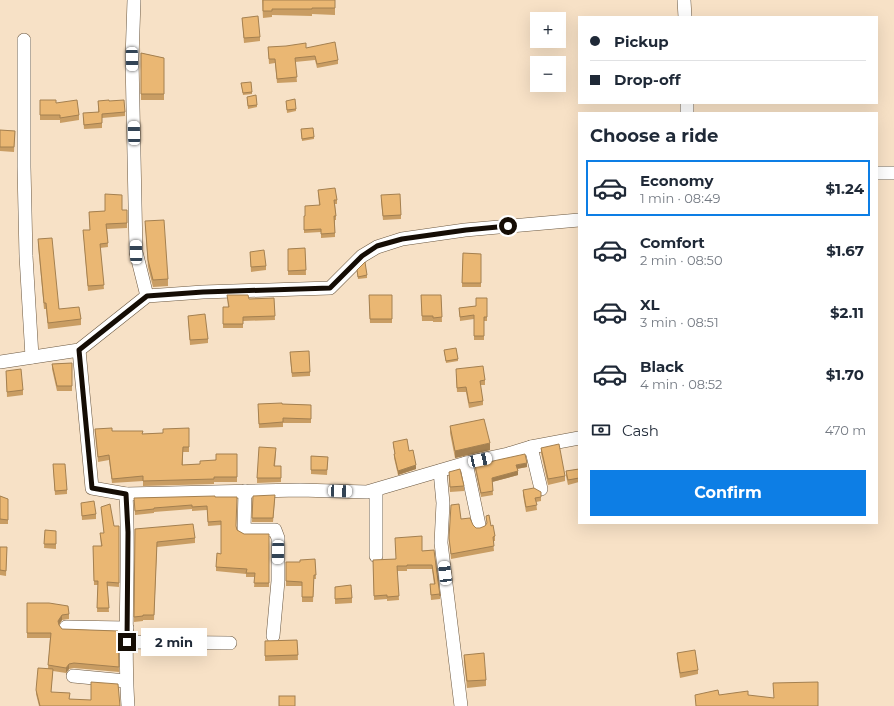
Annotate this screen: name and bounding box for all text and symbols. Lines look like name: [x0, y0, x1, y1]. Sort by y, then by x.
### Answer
map controls: [530, 12, 566, 92]
button: +: [530, 12, 566, 48]
text: Pickup: [614, 32, 669, 51]
car: [126, 47, 138, 71]
button: −: [530, 56, 566, 92]
text: Drop-off: [614, 70, 681, 89]
car: [128, 121, 140, 145]
text: Choose a ride: [590, 125, 718, 147]
icon: car: [592, 170, 628, 206]
text: Economy: [640, 171, 713, 190]
text: $1.24: [826, 179, 864, 198]
text: 1 min · 08:49: [640, 190, 720, 206]
route start: [499, 217, 517, 235]
icon: car: [592, 232, 628, 268]
text: Comfort: [640, 233, 705, 252]
car: [130, 240, 142, 264]
text: $1.67: [826, 241, 864, 260]
text: 2 min · 08:50: [640, 252, 723, 268]
icon: car: [592, 294, 628, 330]
text: XL: [640, 295, 659, 314]
text: $2.11: [830, 303, 864, 322]
text: 3 min · 08:51: [640, 314, 719, 330]
icon: car: [592, 356, 628, 392]
text: Black: [640, 357, 684, 376]
text: $1.70: [826, 365, 864, 384]
text: 4 min · 08:52: [640, 376, 723, 392]
icon: cash: [590, 419, 612, 441]
text: Cash: [622, 421, 659, 440]
text: 470 m: [825, 422, 866, 438]
car: [467, 452, 493, 468]
button: Confirm: [590, 470, 866, 516]
car: [328, 485, 352, 497]
car: [272, 540, 284, 564]
car: [438, 560, 452, 586]
callout: 2 min: [141, 628, 207, 656]
route end: [118, 633, 136, 651]
text: 2 min: [155, 634, 193, 650]

